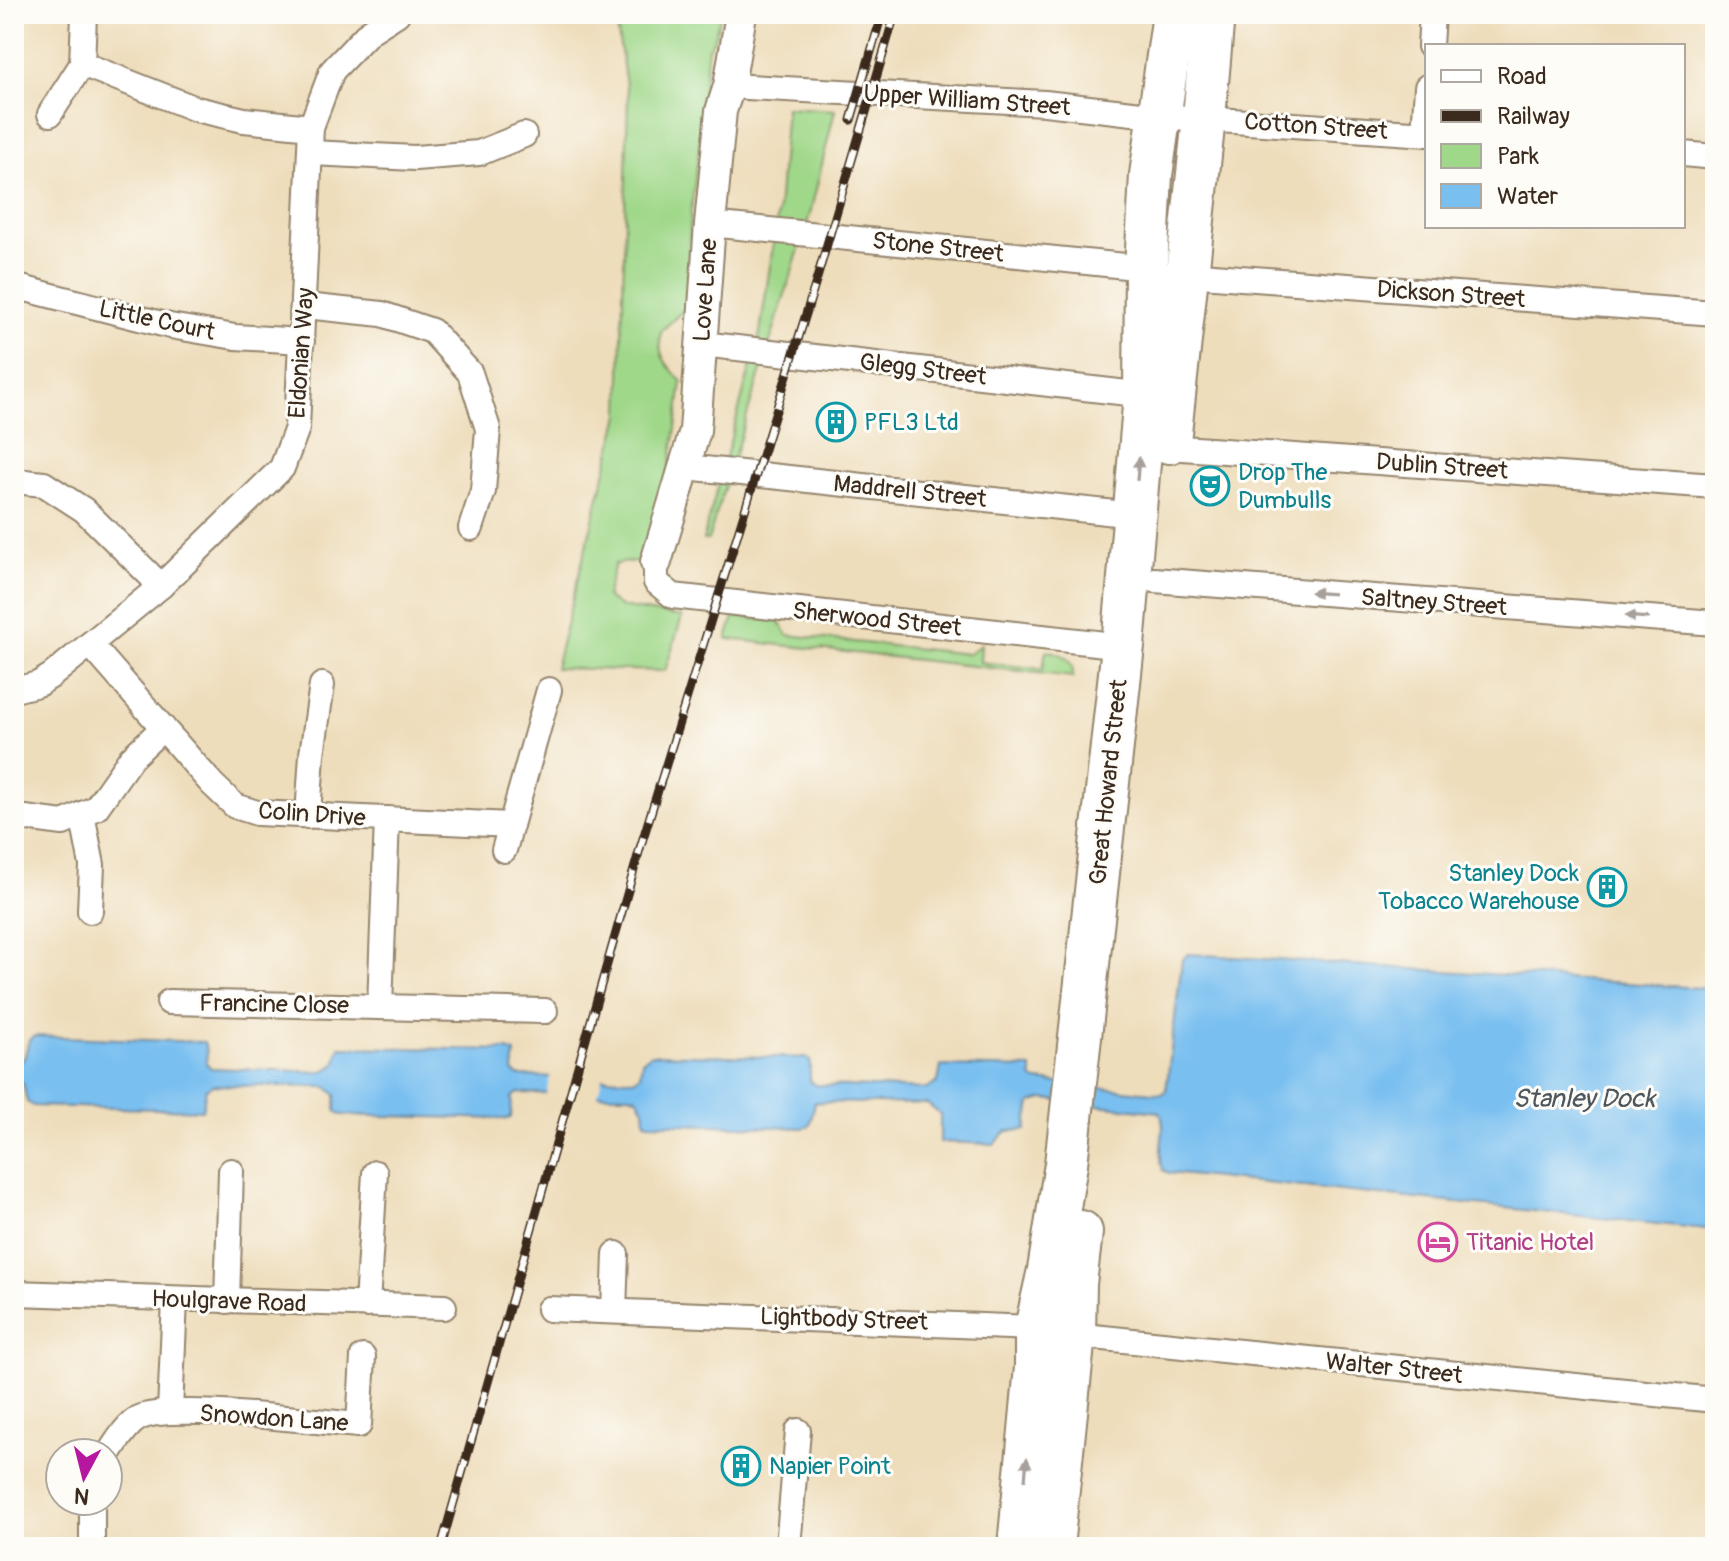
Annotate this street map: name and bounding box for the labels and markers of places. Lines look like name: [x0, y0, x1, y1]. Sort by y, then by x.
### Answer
building icon: PFL3 Ltd: [815, 401, 857, 443]
place label: PFL3 Ltd: [864, 408, 959, 437]
place label: Drop The Dumbulls: [1238, 458, 1332, 515]
theatre icon: Drop The Dumbulls: [1189, 465, 1231, 507]
place label: Stanley Dock Tobacco Warehouse: [1378, 859, 1579, 916]
building icon: Stanley Dock Tobacco Warehouse: [1586, 866, 1628, 908]
hotel icon: Titanic Hotel: [1417, 1221, 1459, 1263]
place label: Titanic Hotel: [1466, 1228, 1594, 1257]
building icon: Napier Point: [720, 1445, 762, 1487]
place label: Napier Point: [769, 1452, 891, 1481]

